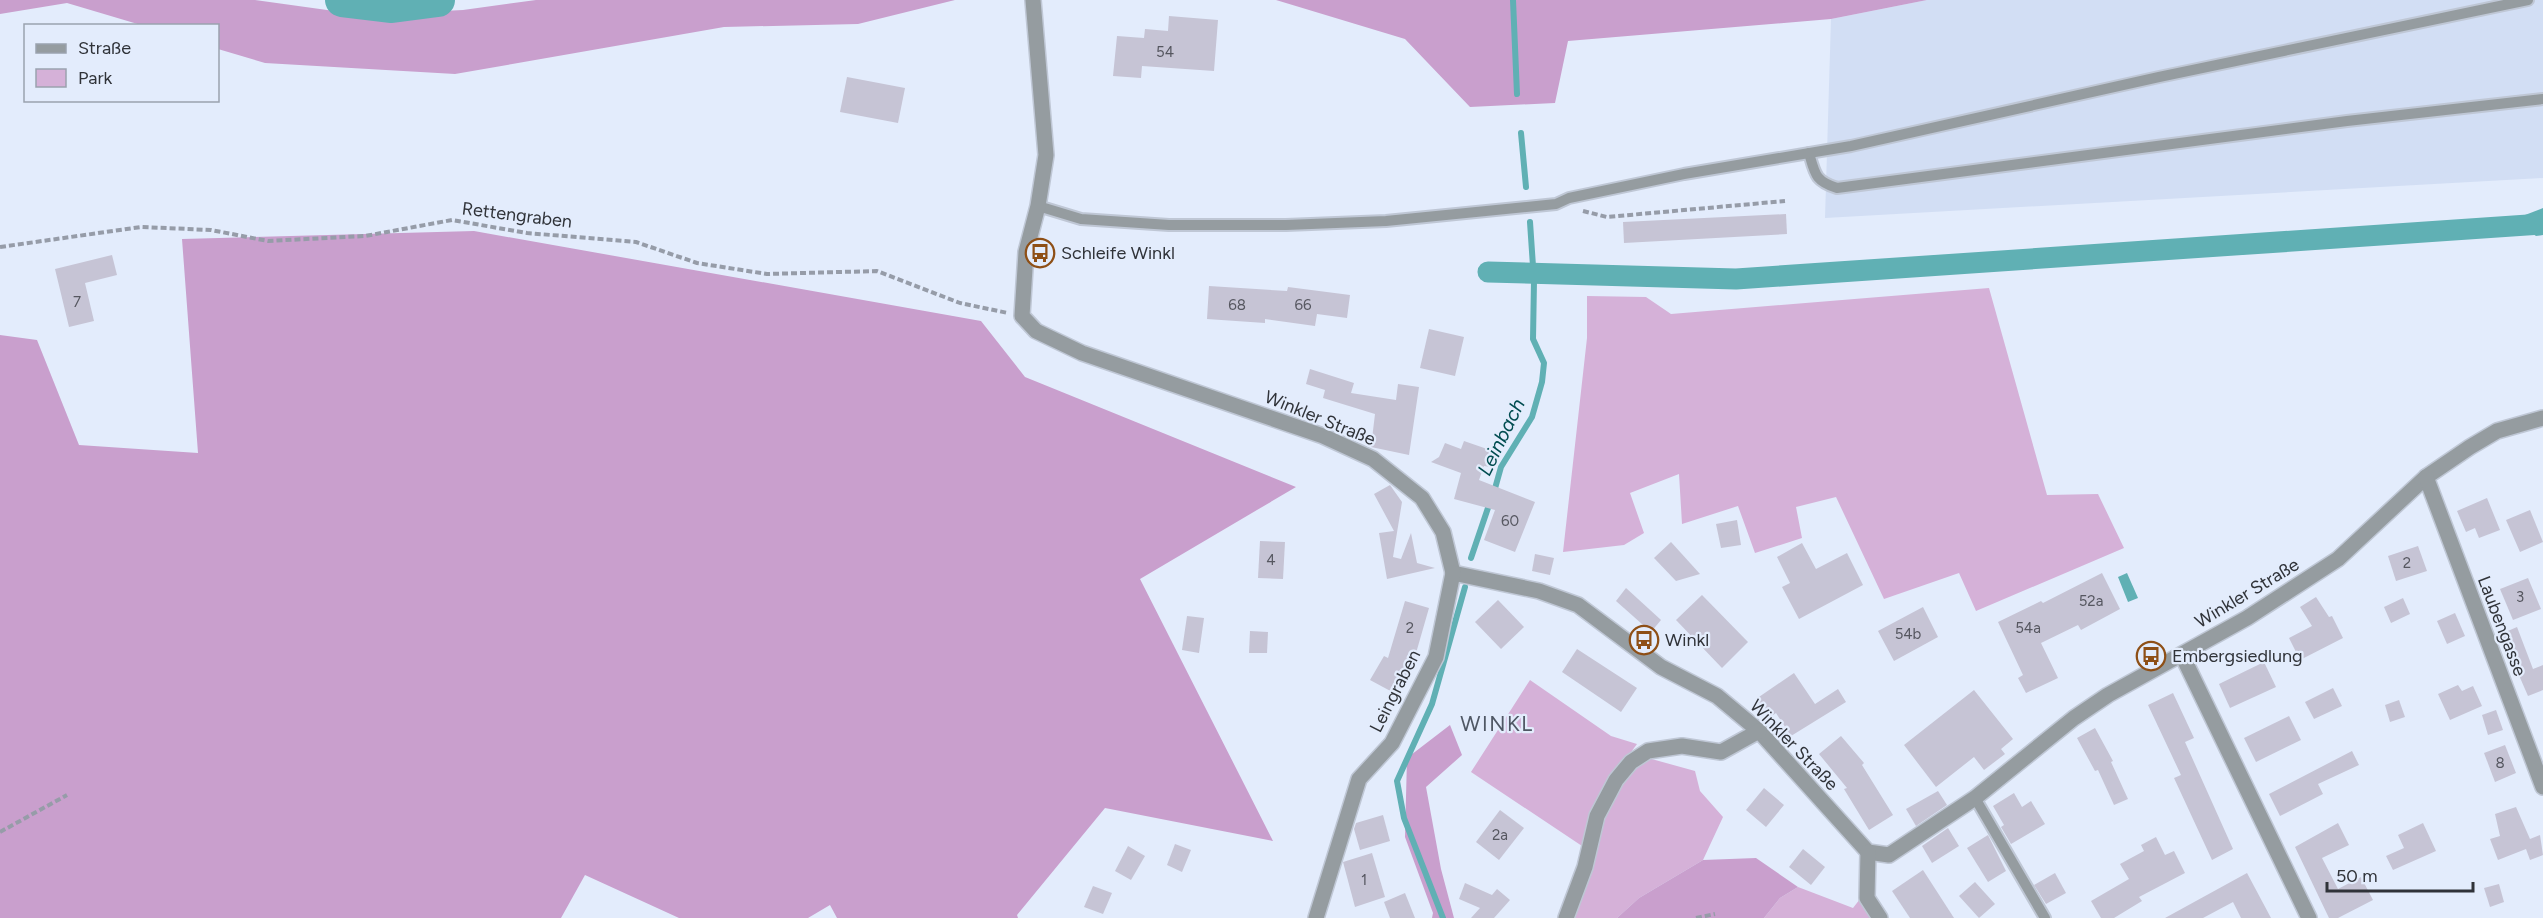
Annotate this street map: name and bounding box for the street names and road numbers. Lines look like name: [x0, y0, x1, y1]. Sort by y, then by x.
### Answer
street label: Rettengraben: [461, 197, 573, 233]
street label: Winkler Straße: [1261, 386, 1379, 450]
street label: Winkler Straße: [2191, 553, 2303, 633]
street label: Laubengasse: [2473, 573, 2531, 679]
street label: Leingraben: [1365, 646, 1425, 736]
street label: Winkler Straße: [1745, 695, 1843, 795]

